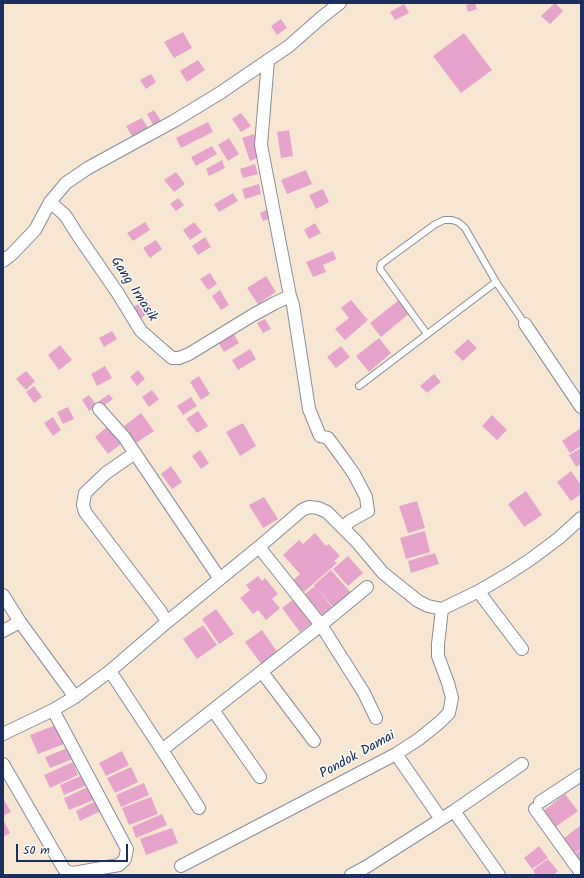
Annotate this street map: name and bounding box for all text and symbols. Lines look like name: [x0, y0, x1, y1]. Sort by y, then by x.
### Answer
street label: Gang Irnasik: [106, 255, 160, 325]
street label: Pondok Damai: [317, 728, 399, 784]
scale bar: [18, 836, 130, 862]
text: 50 m: [23, 841, 50, 860]

